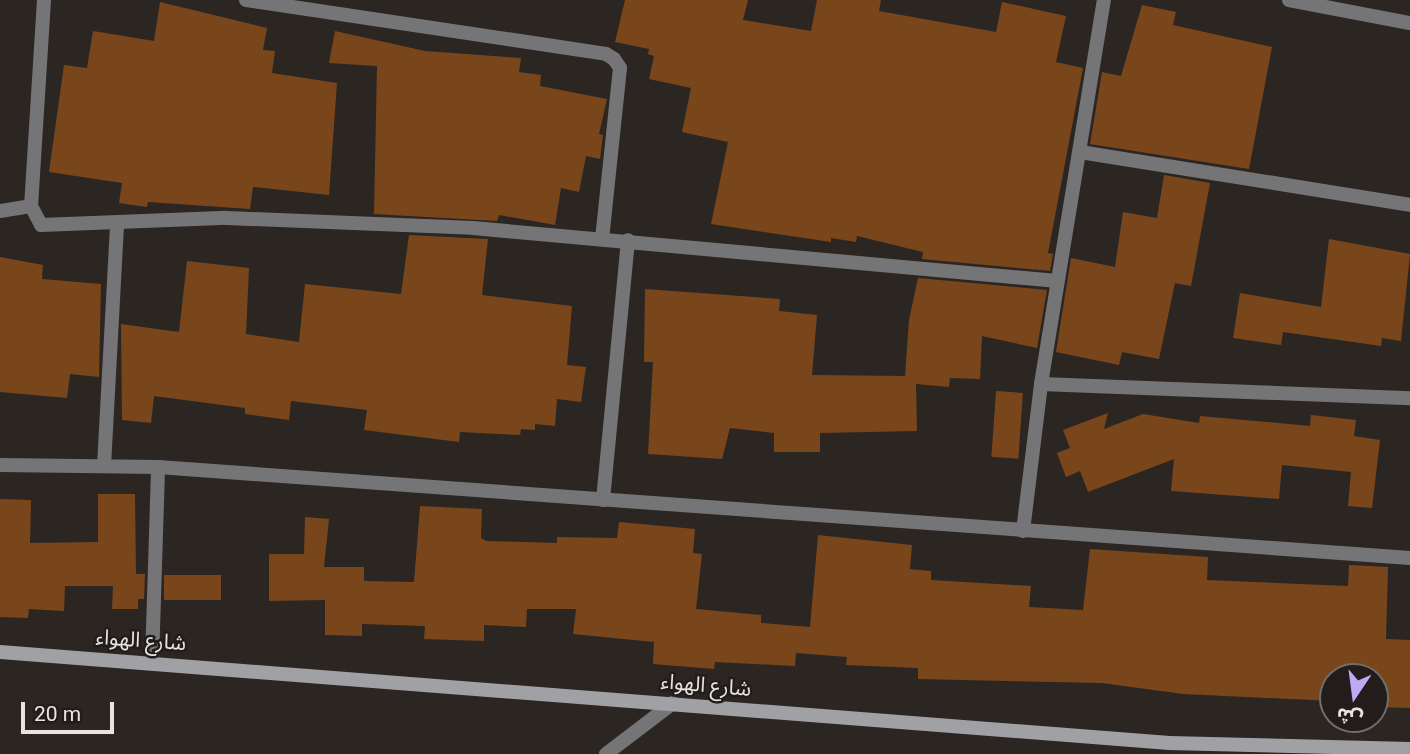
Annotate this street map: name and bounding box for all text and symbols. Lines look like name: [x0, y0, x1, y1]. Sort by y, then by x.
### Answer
street label: شارع الهواء: [95, 624, 187, 656]
north arrow: [1319, 663, 1389, 733]
street label: شارع الهواء: [660, 668, 752, 702]
scale bar: [24, 688, 117, 732]
text: 20 m: [34, 702, 81, 726]
text: ش: [1334, 703, 1365, 731]

